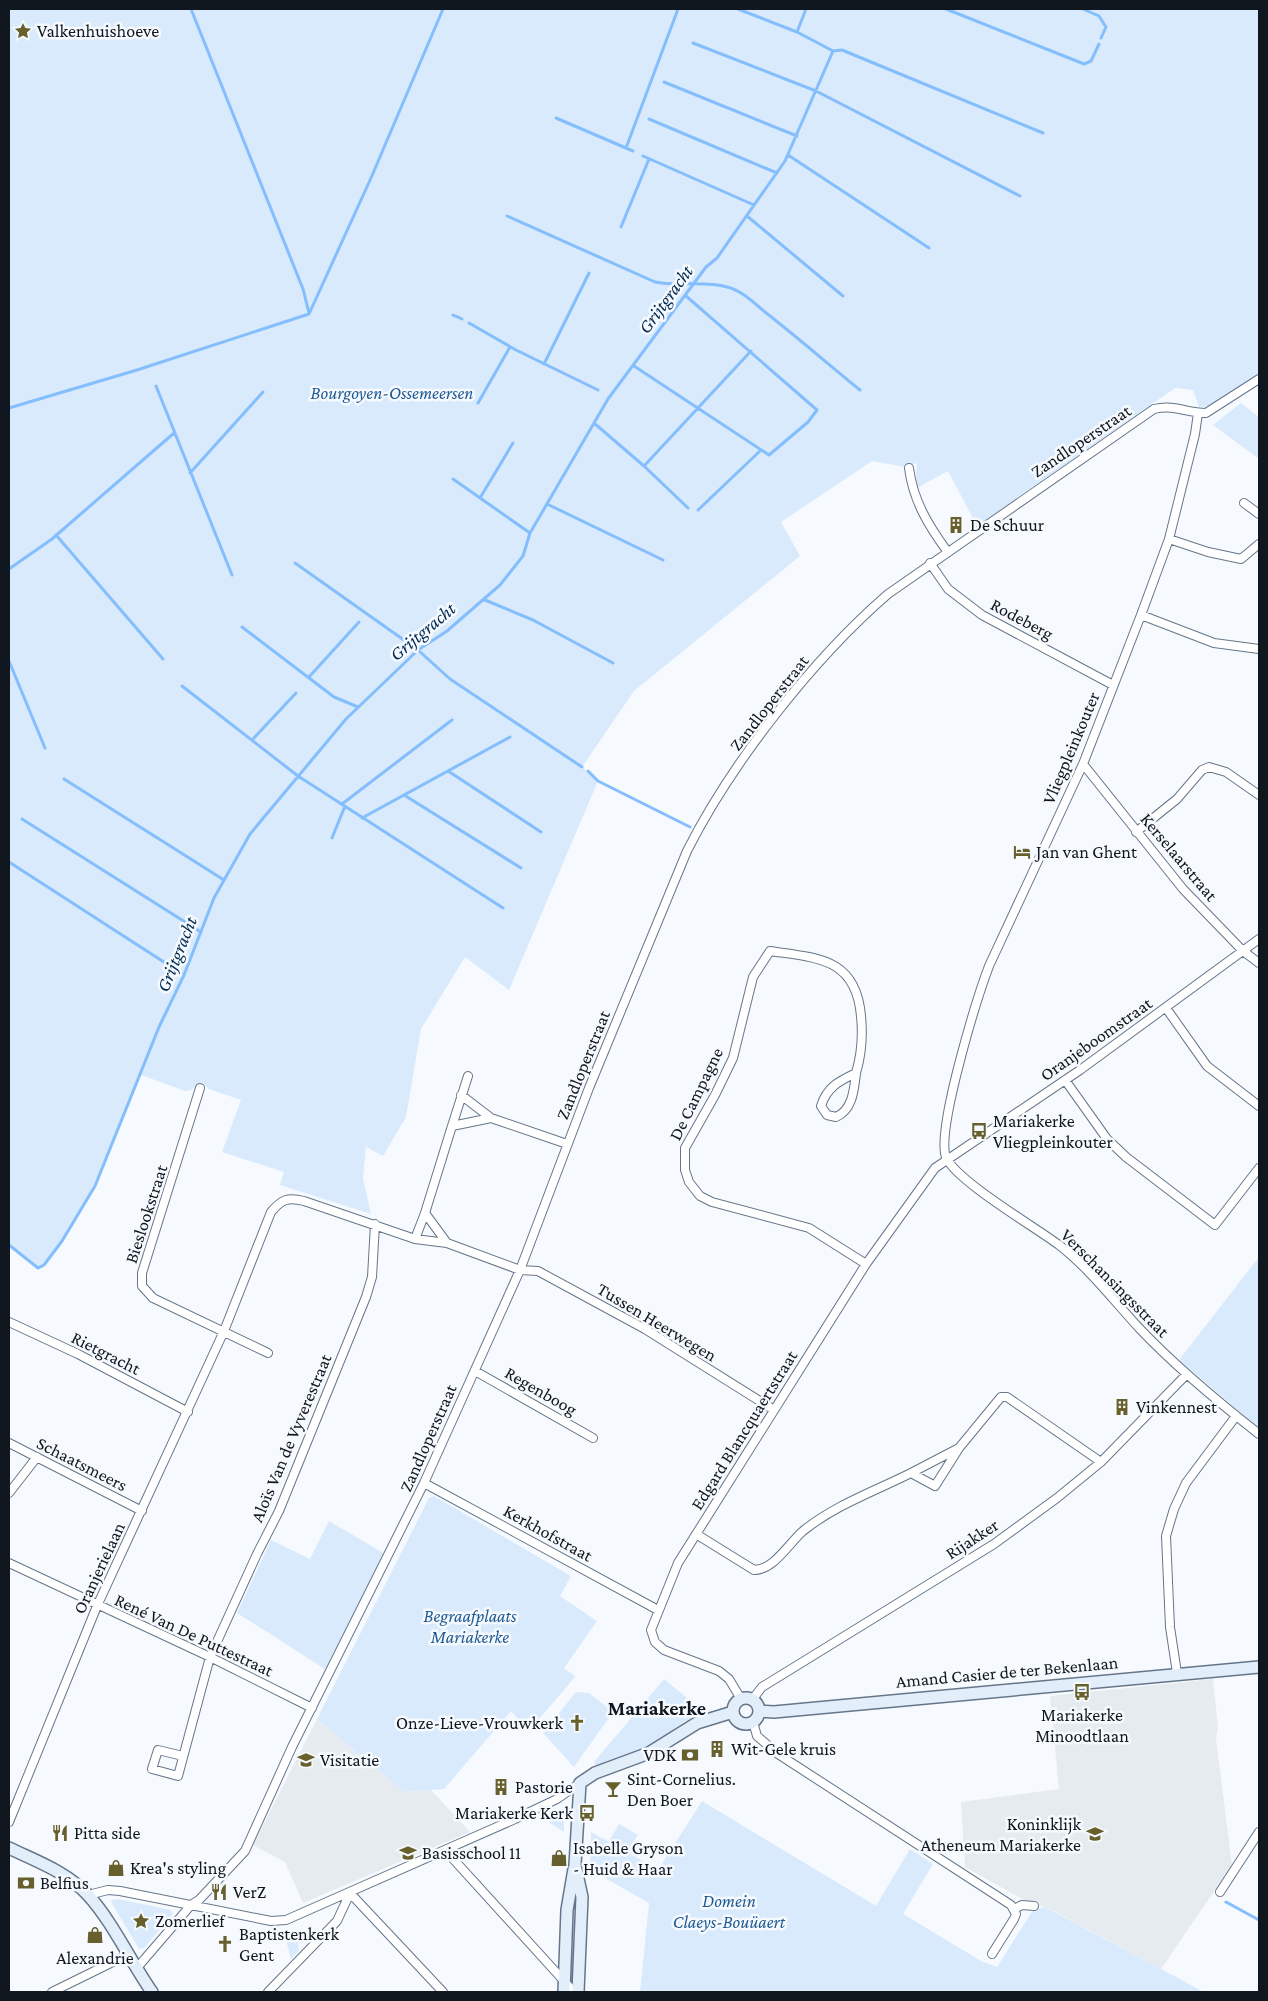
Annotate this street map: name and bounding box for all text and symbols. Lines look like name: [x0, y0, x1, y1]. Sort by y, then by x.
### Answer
place icon: Valkenhuishoeve: [13, 21, 33, 41]
place label: Valkenhuishoeve: [37, 21, 159, 41]
water label: Grijtgracht: [634, 261, 698, 338]
park label: Bourgoyen-Ossemeersen: [311, 383, 473, 403]
street label: Zandloperstraat: [1027, 400, 1135, 482]
building icon: De Schuur: [946, 515, 966, 535]
place label: De Schuur: [970, 515, 1045, 535]
street label: Rodeberg: [987, 594, 1057, 644]
water label: Grijtgracht: [385, 598, 460, 666]
street label: Zandloperstraat: [725, 650, 813, 755]
street label: Vliegpleinkouter: [1038, 688, 1104, 807]
street label: Kerselaarstraat: [1136, 809, 1222, 906]
hotel icon: Jan van Ghent: [1012, 842, 1032, 862]
place label: Jan van Ghent: [1034, 842, 1138, 862]
water label: Grijtgracht: [152, 913, 202, 995]
street label: Oranjeboomstraat: [1036, 992, 1157, 1086]
street label: Zandloperstraat: [552, 1007, 614, 1122]
street label: De Campagne: [665, 1044, 727, 1144]
place label: Mariakerke Vliegpleinkouter: [993, 1111, 1113, 1152]
bus stop icon: Mariakerke Vliegpleinkouter: [969, 1121, 989, 1141]
street label: Bieslookstraat: [121, 1161, 172, 1266]
street label: Verschansingsstraat: [1057, 1225, 1174, 1342]
street label: Tussen Heerwegen: [594, 1279, 721, 1366]
street label: Rietgracht: [68, 1327, 145, 1379]
street label: Edgard Blancquaertstraat: [687, 1346, 802, 1513]
street label: Aloïs Van de Vyverestraat: [246, 1350, 336, 1525]
street label: Regenboog: [502, 1362, 581, 1420]
street label: Zandloperstraat: [395, 1380, 461, 1495]
building icon: Vinkennest: [1112, 1397, 1132, 1417]
place label: Vinkennest: [1136, 1397, 1218, 1417]
street label: Schaatsmeers: [34, 1433, 130, 1495]
street label: Kerkhofstraat: [500, 1500, 597, 1566]
street label: Rijakker: [942, 1514, 1003, 1564]
street label: Oranjerielaan: [69, 1519, 130, 1617]
street label: René Van De Puttestraat: [112, 1589, 277, 1681]
park label: Begraafplaats Mariakerke: [424, 1606, 517, 1647]
street label: Amand Casier de ter Bekenlaan: [895, 1652, 1119, 1692]
bus stop icon: Mariakerke Minoodtlaan: [1072, 1682, 1092, 1702]
district label: Mariakerke: [608, 1697, 706, 1719]
place label: Mariakerke Minoodtlaan: [1035, 1705, 1129, 1746]
place label: Onze-Lieve-Vrouwkerk: [396, 1713, 563, 1733]
church icon: Onze-Lieve-Vrouwkerk: [567, 1713, 587, 1733]
building icon: Wit-Gele kruis: [707, 1739, 727, 1759]
place label: Wit-Gele kruis: [731, 1739, 836, 1759]
place label: VDK: [643, 1745, 677, 1765]
bank icon: VDK: [680, 1745, 700, 1765]
school or university icon: Visitatie: [296, 1750, 316, 1770]
place label: Visitatie: [320, 1750, 379, 1770]
place label: Sint-Cornelius. Den Boer: [627, 1769, 736, 1810]
building icon: Pastorie: [491, 1777, 511, 1797]
place label: Pastorie: [515, 1777, 573, 1797]
bar icon: Sint-Cornelius. Den Boer: [603, 1779, 623, 1799]
place label: Mariakerke Kerk: [455, 1803, 573, 1823]
bus stop icon: Mariakerke Kerk: [577, 1803, 597, 1823]
place label: Koninklijk Atheneum Mariakerke: [921, 1814, 1081, 1855]
restaurant icon: Pitta side: [50, 1823, 70, 1843]
place label: Pitta side: [74, 1823, 141, 1843]
school or university icon: Koninklijk Atheneum Mariakerke: [1085, 1824, 1105, 1844]
place label: Isabelle Gryson - Huid & Haar: [573, 1838, 684, 1879]
school or university icon: Basisschool 11: [398, 1843, 418, 1863]
place label: Basisschool 11: [422, 1843, 521, 1863]
shop icon: Isabelle Gryson - Huid & Haar: [549, 1848, 569, 1868]
shop icon: Krea's styling: [106, 1858, 126, 1878]
place label: Krea's styling: [130, 1858, 226, 1878]
bank icon: Belfius: [16, 1873, 36, 1893]
place label: Belfius: [40, 1873, 89, 1893]
restaurant icon: VerZ: [209, 1882, 229, 1902]
place label: VerZ: [233, 1882, 266, 1902]
park label: Domein Claeys-Bouüaert: [673, 1891, 786, 1932]
place icon: Zomerlief: [131, 1911, 151, 1931]
place label: Zomerlief: [155, 1911, 226, 1931]
place label: Baptistenkerk Gent: [239, 1924, 339, 1965]
shop icon: Alexandrie: [85, 1925, 105, 1945]
church icon: Baptistenkerk Gent: [215, 1934, 235, 1954]
place label: Alexandrie: [56, 1948, 134, 1968]

